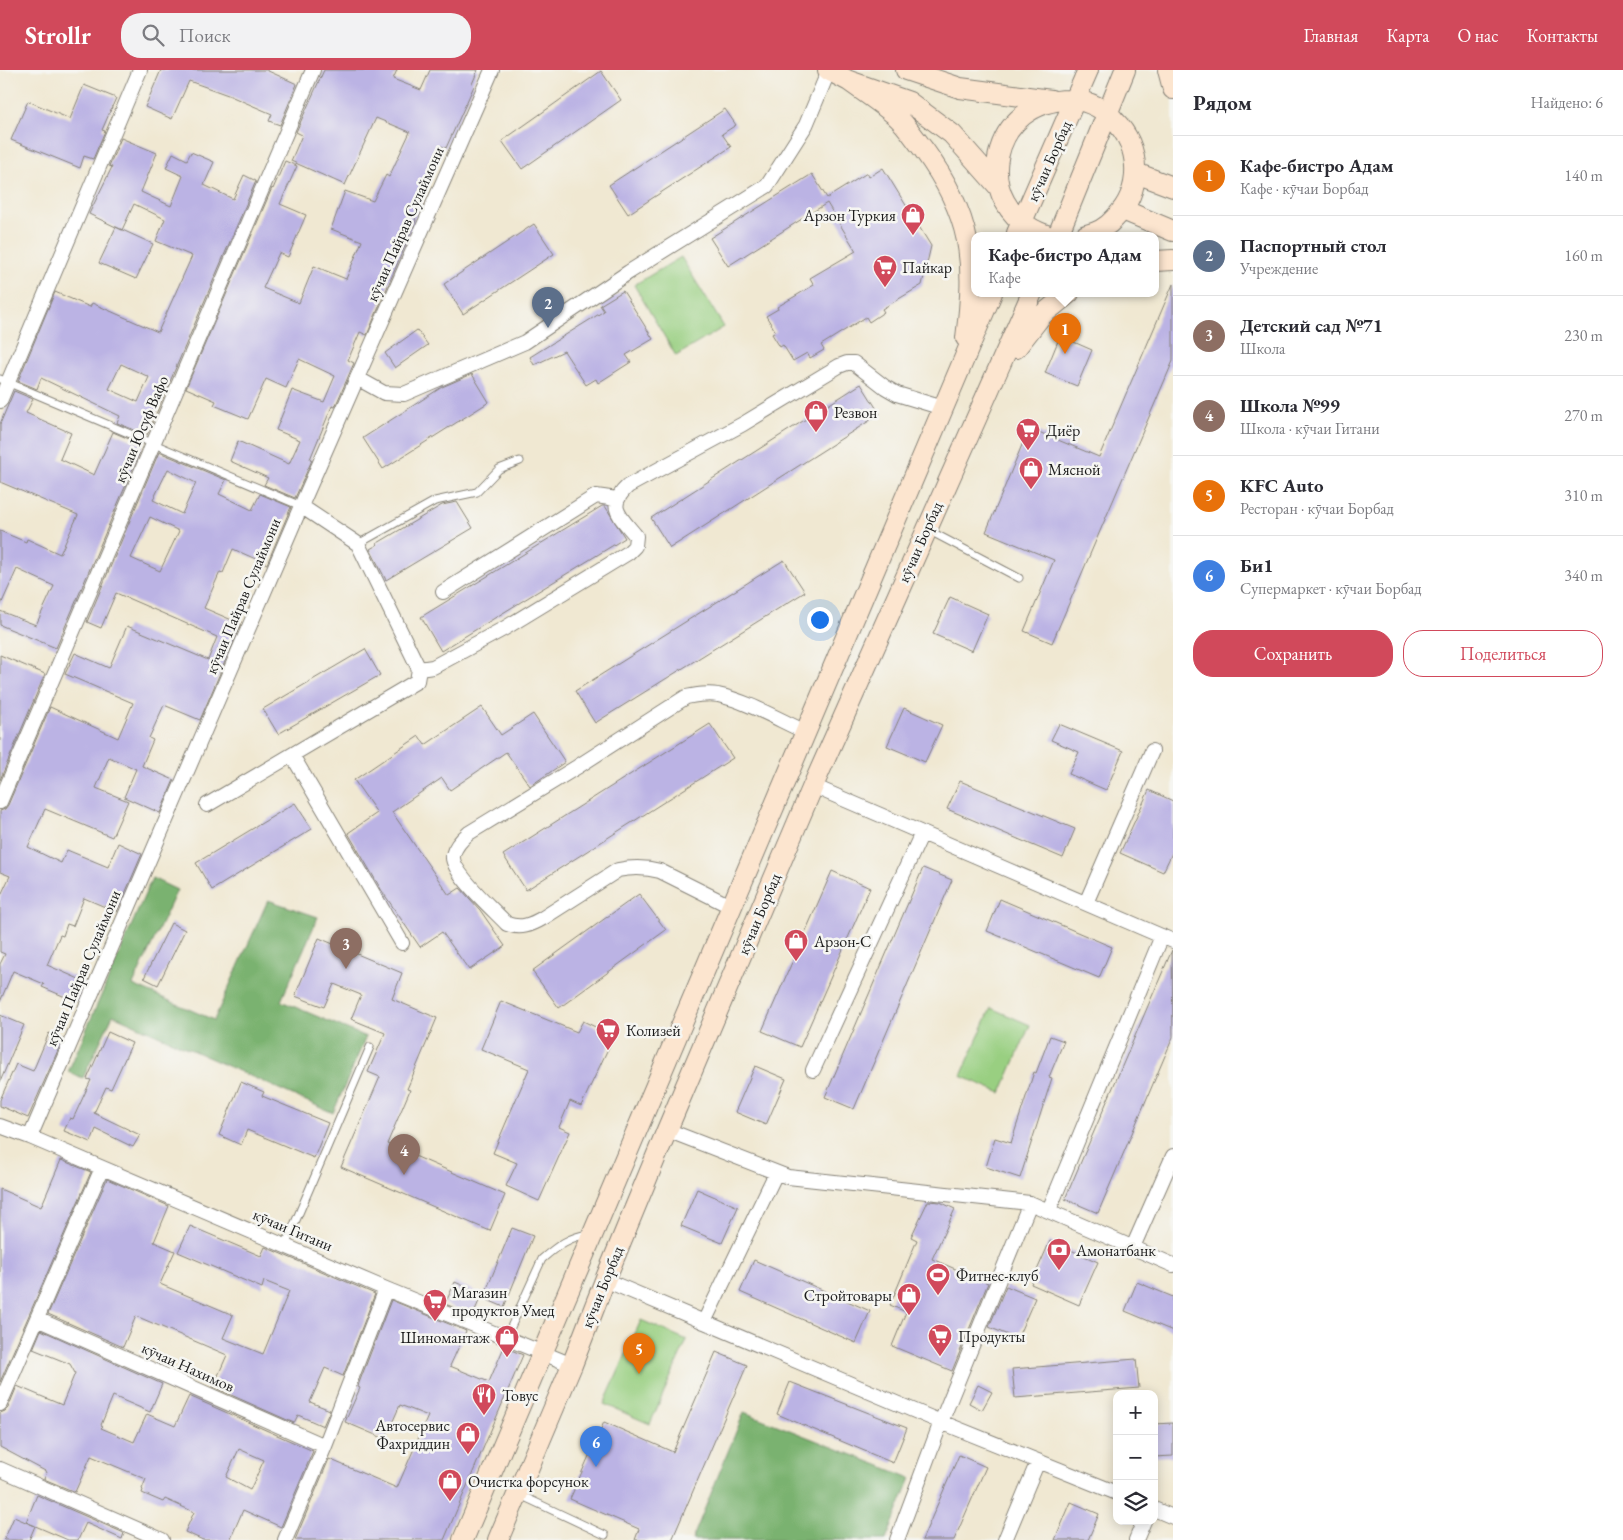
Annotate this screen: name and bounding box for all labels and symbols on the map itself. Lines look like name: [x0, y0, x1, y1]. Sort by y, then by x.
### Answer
street label: кӯчаи Борбад: [1022, 117, 1076, 205]
street label: кӯчаи Пайрав Сулаймони: [361, 143, 449, 305]
shop icon: Арзон Туркия: [900, 202, 926, 236]
place label: Арзон Туркия: [803, 205, 896, 226]
supermarket icon: Пайкар: [872, 254, 898, 288]
place label: Пайкар: [902, 257, 952, 278]
pin: 2: [532, 287, 564, 328]
pin: 1: [1049, 313, 1081, 354]
street label: кӯчаи Юсуф Вафо: [109, 372, 173, 486]
shop icon: Резвон: [803, 399, 829, 433]
place label: Резвон: [834, 402, 877, 423]
supermarket icon: Диëр: [1015, 417, 1041, 451]
place label: Диëр: [1046, 420, 1080, 441]
shop icon: Мясной: [1018, 456, 1044, 490]
place label: Мясной: [1048, 459, 1101, 480]
street label: кӯчаи Борбад: [893, 498, 947, 586]
street label: кӯчаи Пайрав Сулаймони: [201, 514, 286, 677]
your location: [807, 607, 833, 633]
street label: кӯчаи Борбад: [732, 869, 786, 958]
street label: кӯчаи Пайрав Сулаймони: [41, 886, 126, 1049]
pin: 3: [330, 928, 362, 969]
shop icon: Арзон-С: [783, 928, 809, 962]
place label: Арзон-С: [813, 931, 871, 952]
supermarket icon: Колизей: [595, 1017, 621, 1051]
place label: Колизей: [626, 1020, 681, 1041]
pin: 4: [388, 1134, 420, 1175]
street label: кӯчаи Гитани: [250, 1204, 337, 1256]
bank icon: Амонатбанк: [1046, 1237, 1072, 1271]
place label: Амонатбанк: [1075, 1240, 1156, 1261]
street label: кӯчаи Борбад: [576, 1242, 628, 1331]
sports icon: Фитнес-клуб: [925, 1262, 951, 1296]
place label: Фитнес-клуб: [956, 1265, 1039, 1286]
place label: Магазин продуктов Умед: [452, 1282, 555, 1321]
shop icon: Стройтовары: [896, 1282, 922, 1316]
place label: Стройтовары: [804, 1285, 892, 1306]
supermarket icon: Магазин продуктов Умед: [422, 1288, 448, 1322]
supermarket icon: Продукты: [927, 1323, 953, 1357]
shop icon: Шиномантаж: [494, 1324, 520, 1358]
place label: Продукты: [958, 1326, 1026, 1347]
place label: Шиномантаж: [400, 1327, 490, 1348]
pin: 5: [623, 1333, 655, 1374]
street label: кӯчаи Нахимов: [138, 1337, 238, 1397]
restaurant icon: Товус: [471, 1382, 497, 1416]
place label: Товус: [502, 1385, 539, 1406]
place label: Автосервис Фахриддин: [374, 1415, 450, 1454]
shop icon: Автосервис Фахриддин: [455, 1421, 481, 1455]
pin: 6: [580, 1426, 612, 1467]
shop icon: Очистка форсунок: [437, 1468, 463, 1502]
place label: Очистка форсунок: [468, 1471, 589, 1492]

